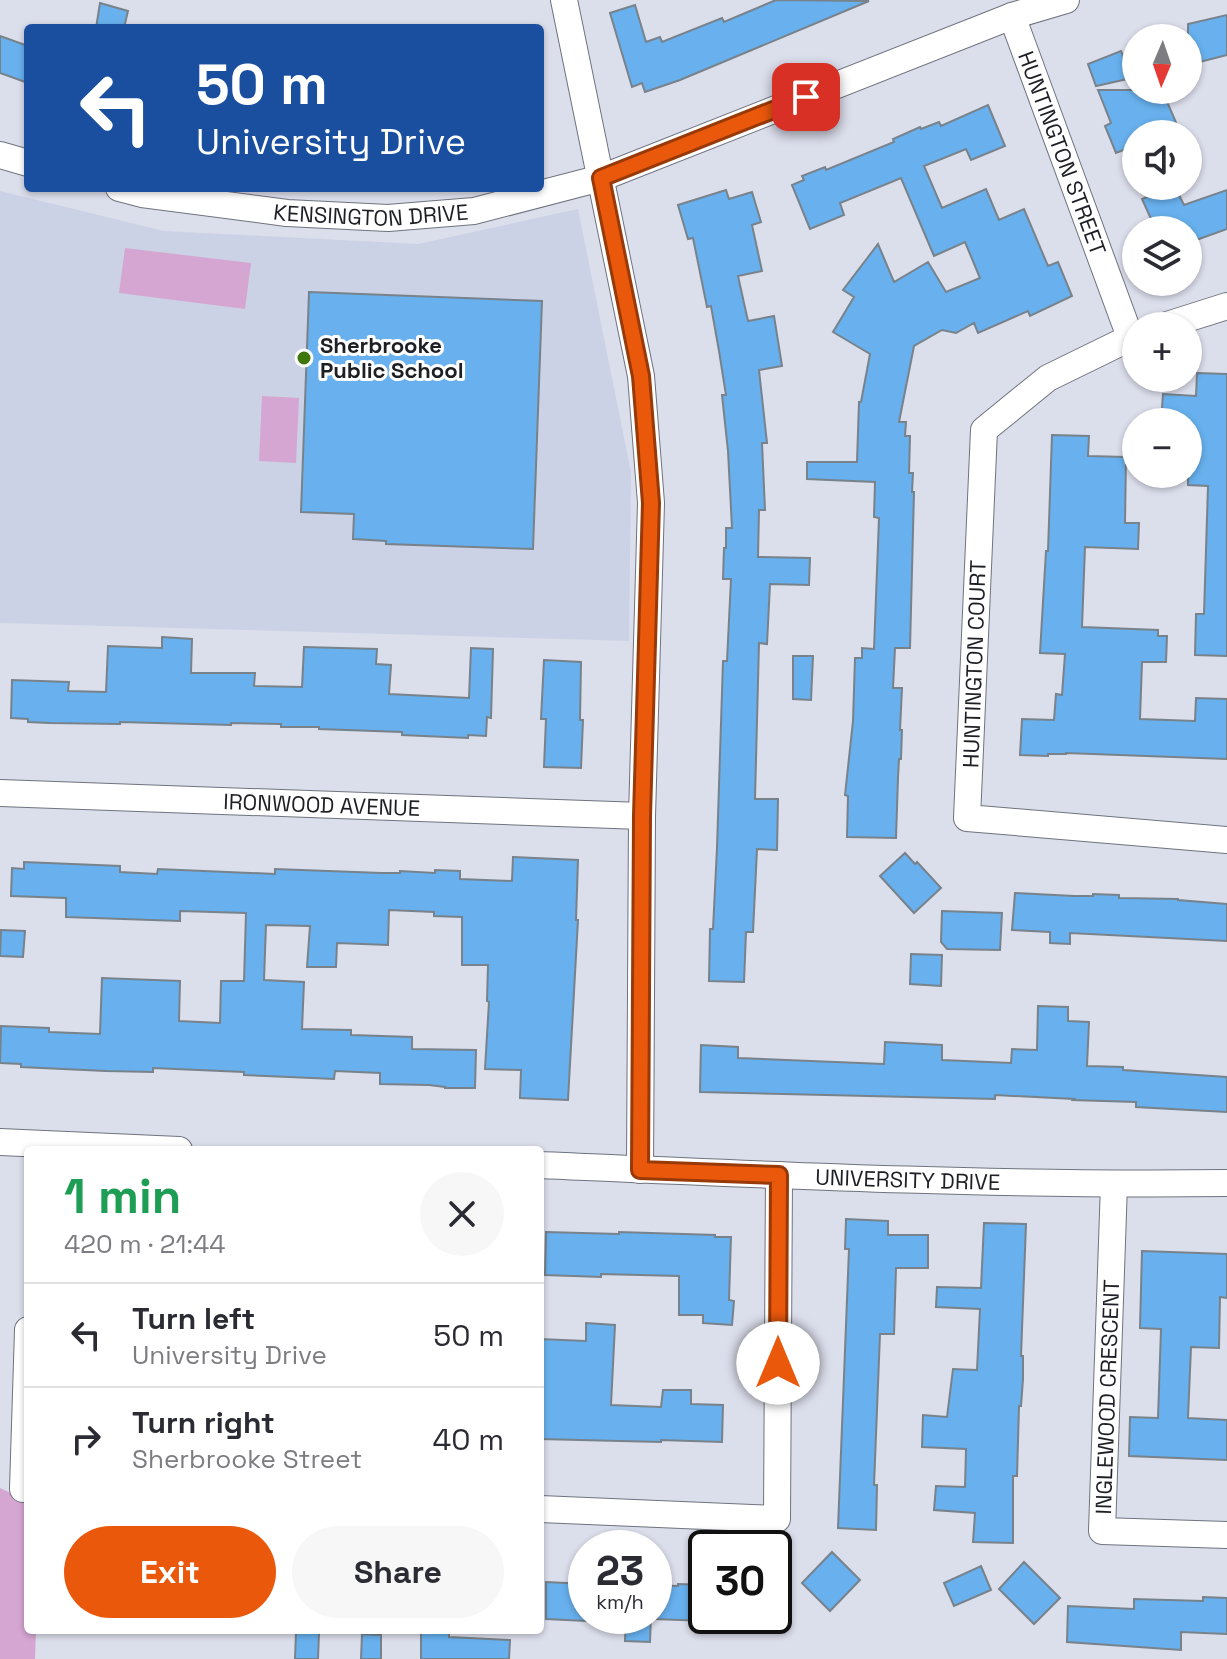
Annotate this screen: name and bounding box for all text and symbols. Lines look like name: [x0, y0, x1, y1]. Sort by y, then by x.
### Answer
north arrow: [1122, 24, 1202, 104]
map controls: [1122, 24, 1202, 488]
street label: HUNTINGTON STREET: [1012, 47, 1113, 259]
text: 50 m: [196, 49, 328, 120]
icon: left: [64, 56, 168, 160]
pin: [772, 63, 840, 131]
icon: arrive: [784, 75, 828, 119]
text: University Drive: [196, 119, 466, 165]
button: sound: [1122, 120, 1202, 200]
street label: KENSINGTON DRIVE: [272, 197, 469, 232]
button: layers: [1122, 216, 1202, 296]
button: +: [1122, 312, 1202, 392]
place label: Sherbrooke Public School: [320, 331, 464, 384]
marker: Sherbrooke Public School: [295, 349, 313, 367]
button: −: [1122, 408, 1202, 488]
street label: HUNTINGTON COURT: [956, 560, 992, 768]
street label: IRONWOOD AVENUE: [223, 787, 421, 822]
street label: UNIVERSITY DRIVE: [815, 1163, 1000, 1196]
text: 1 min: [64, 1166, 181, 1227]
button: close: [420, 1172, 504, 1256]
text: 420 m · 21:44: [64, 1227, 226, 1261]
street label: INGLEWOOD CRESCENT: [1089, 1279, 1125, 1515]
text: Turn left: [132, 1299, 255, 1338]
icon: left: [64, 1313, 108, 1357]
text: 50 m: [433, 1316, 504, 1355]
position arrow: [736, 1321, 820, 1405]
text: University Drive: [132, 1338, 327, 1372]
text: Turn right: [132, 1403, 275, 1442]
icon: right: [64, 1417, 108, 1461]
text: 40 m: [433, 1420, 504, 1459]
text: Sherbrooke Street: [132, 1442, 362, 1476]
button: Exit: [64, 1526, 276, 1618]
button: Share: [292, 1526, 504, 1618]
speed limit sign: 30: [688, 1530, 792, 1634]
text: 23: [596, 1546, 644, 1597]
text: km/h: [596, 1589, 644, 1615]

